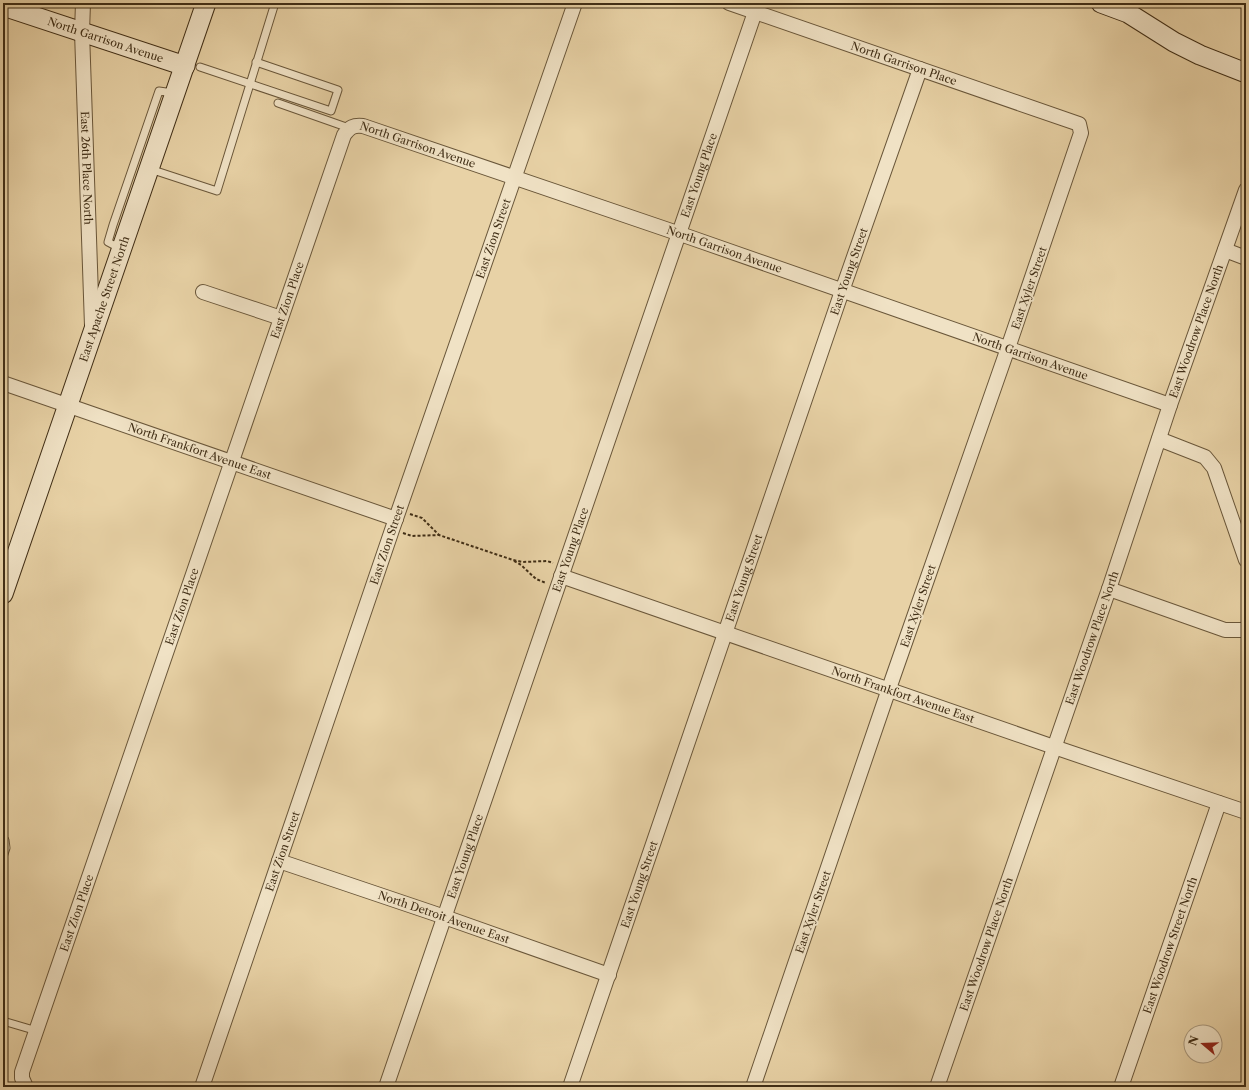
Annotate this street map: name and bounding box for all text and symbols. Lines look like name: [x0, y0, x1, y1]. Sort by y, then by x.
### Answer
street label: North Garrison Avenue: [46, 14, 165, 65]
street label: North Garrison Place: [849, 39, 959, 88]
street label: East 26th Place North: [78, 111, 96, 225]
street label: North Garrison Avenue: [358, 118, 477, 171]
street label: East Young Place: [678, 131, 720, 219]
street label: East Zion Street: [473, 197, 514, 280]
street label: North Garrison Avenue: [665, 223, 784, 276]
street label: East Young Street: [827, 226, 871, 317]
street label: East Apache Street North: [76, 234, 132, 364]
street label: East Xyler Street: [1008, 245, 1050, 331]
street label: East Zion Place: [268, 260, 307, 341]
street label: East Woodrow Place North: [1166, 262, 1226, 400]
street label: North Garrison Avenue: [971, 330, 1090, 383]
street label: North Frankfort Avenue East: [126, 420, 273, 482]
street label: East Zion Street: [367, 503, 407, 586]
street label: East Young Place: [549, 506, 591, 594]
street label: East Young Street: [723, 532, 765, 623]
street label: East Xyler Street: [897, 563, 939, 649]
street label: East Zion Place: [162, 566, 202, 647]
street label: East Woodrow Place North: [1062, 569, 1122, 707]
street label: North Frankfort Avenue East: [830, 663, 976, 726]
street label: East Zion Street: [262, 809, 303, 893]
street label: East Young Place: [444, 812, 486, 900]
street label: East Young Street: [618, 839, 661, 930]
street label: East Xyler Street: [792, 869, 834, 955]
street label: East Zion Place: [57, 873, 96, 953]
street label: East Woodrow Place North: [957, 875, 1016, 1013]
street label: East Woodrow Street North: [1140, 875, 1200, 1015]
street label: North Detroit Avenue East: [376, 888, 511, 946]
north arrow: [1183, 1024, 1223, 1064]
text: N: [1185, 1034, 1202, 1048]

